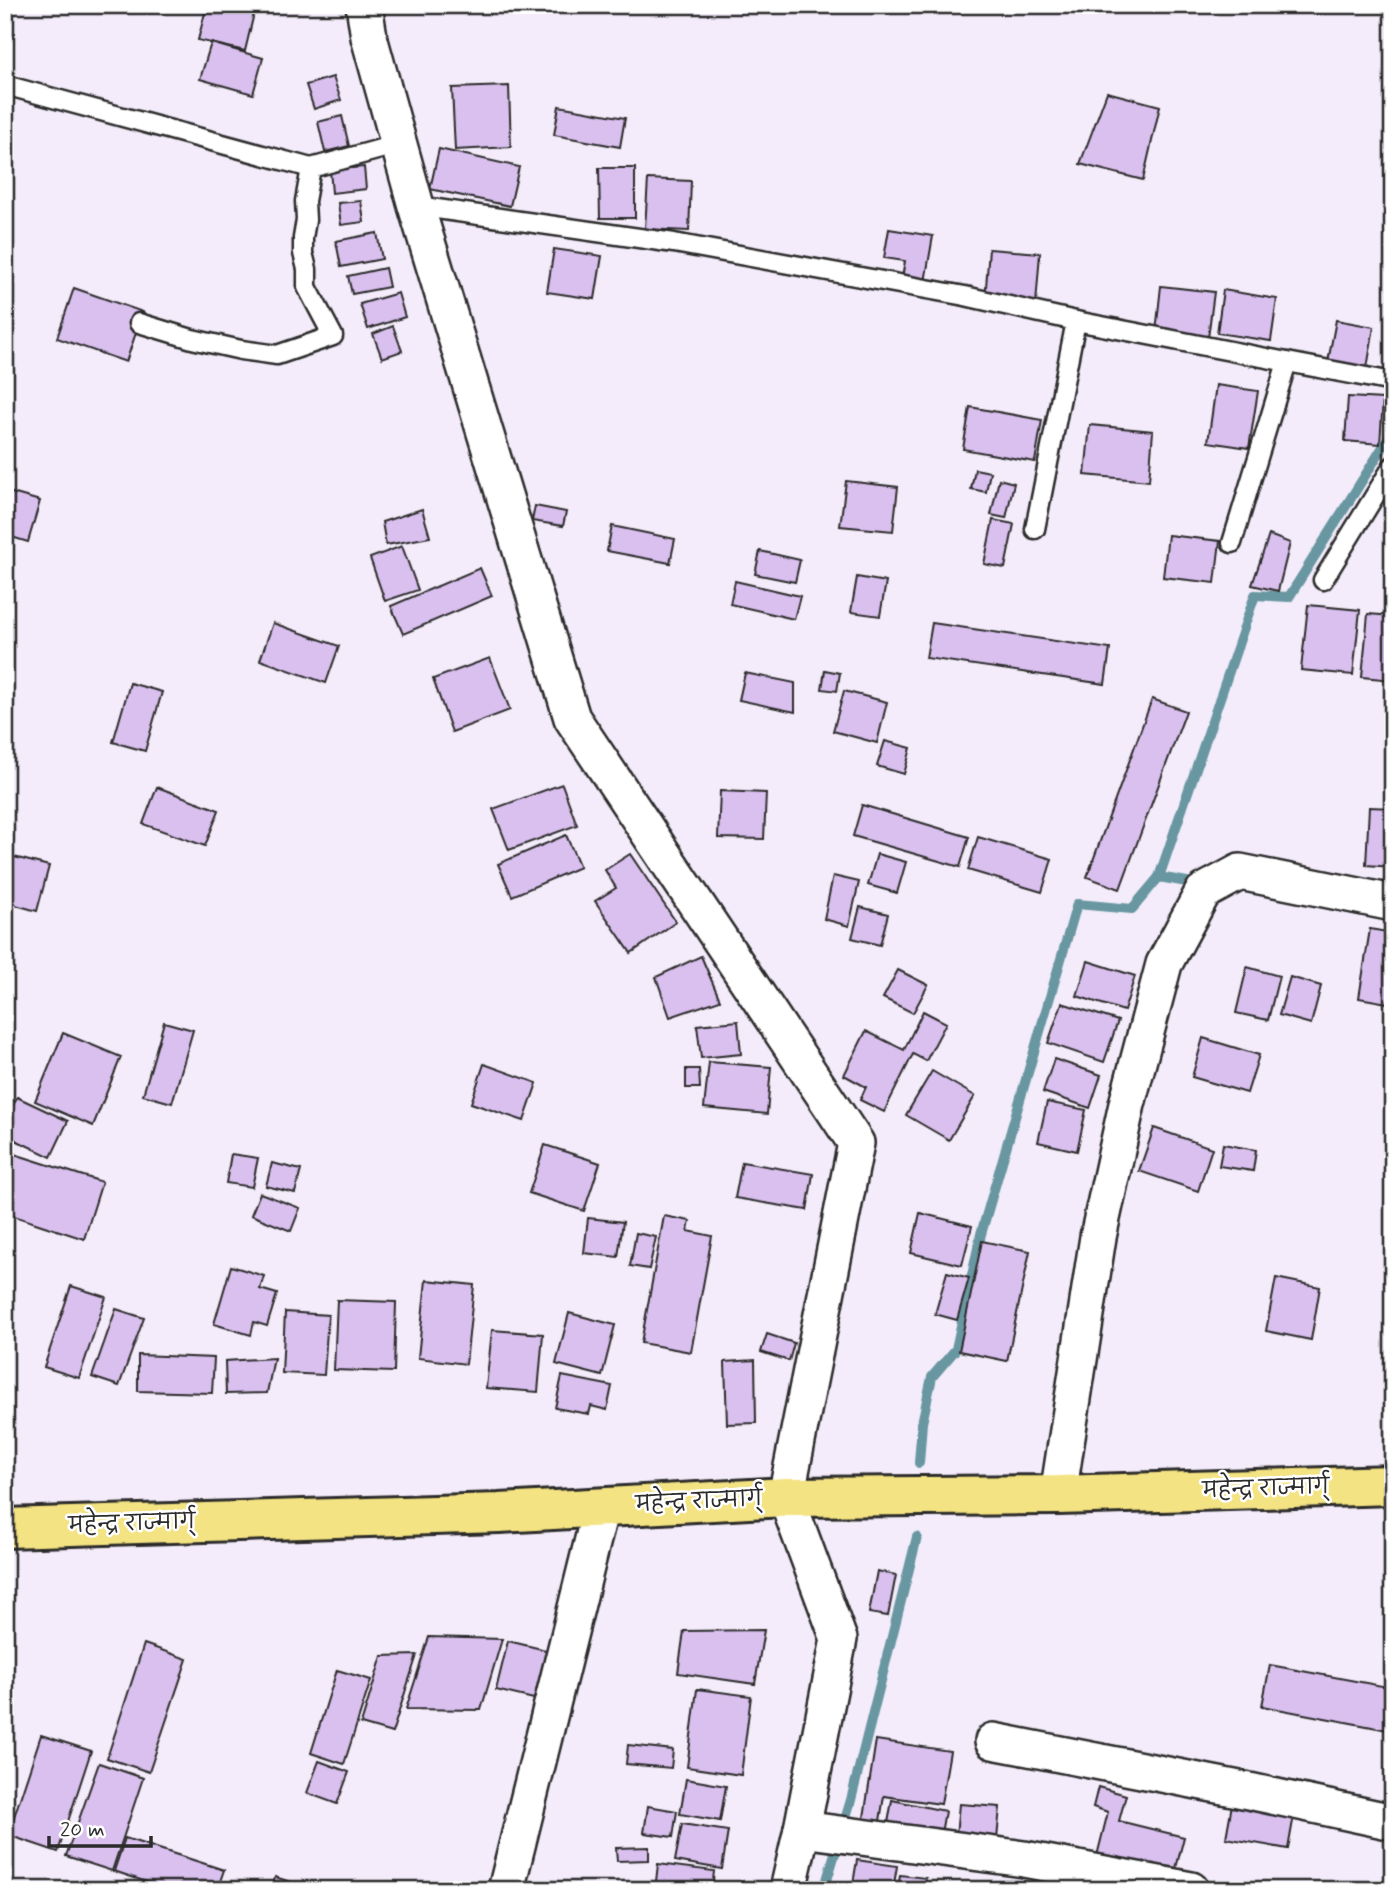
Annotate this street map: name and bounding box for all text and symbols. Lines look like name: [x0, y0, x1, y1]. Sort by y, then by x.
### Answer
street label: महेन्द्र राज्मार्ग्: [1201, 1468, 1331, 1506]
street label: महेन्द्र राज्मार्ग्: [634, 1480, 764, 1520]
street label: महेन्द्र राज्मार्ग्: [67, 1503, 197, 1541]
scale bar: [49, 1804, 150, 1848]
text: 20 m: [60, 1816, 105, 1844]

